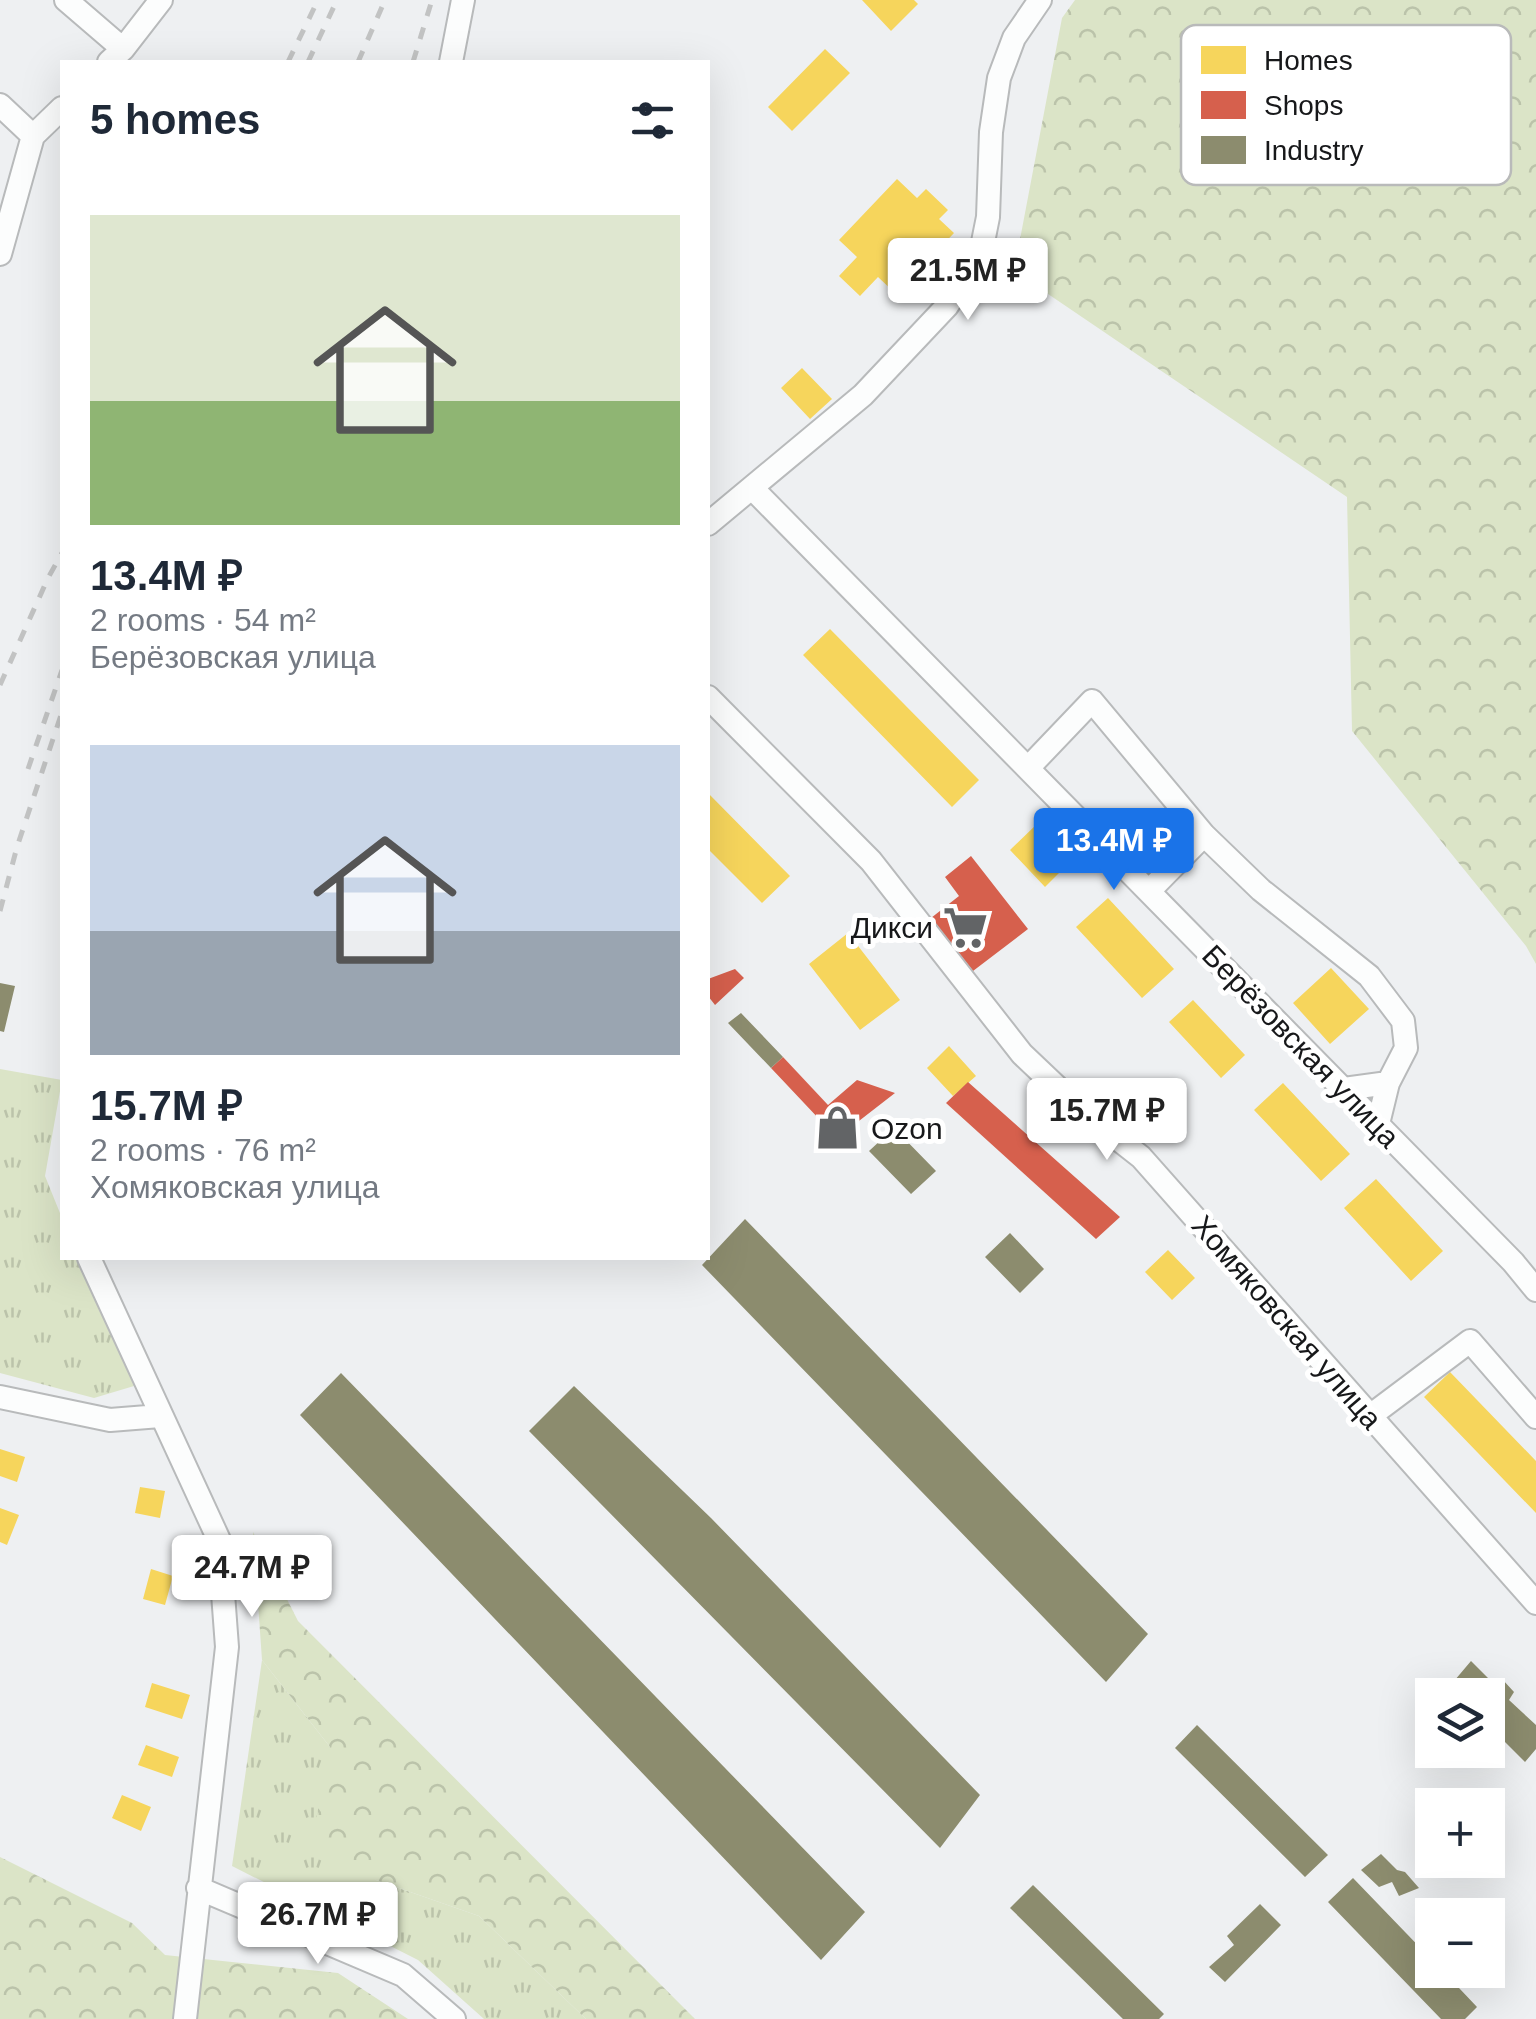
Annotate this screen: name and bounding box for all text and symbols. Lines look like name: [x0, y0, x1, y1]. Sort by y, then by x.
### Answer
legend: [1181, 25, 1511, 185]
text: Homes: [1264, 45, 1353, 76]
text: Shops: [1264, 90, 1343, 121]
icon: filters: [625, 93, 680, 148]
text: 5 homes: [90, 96, 260, 143]
text: Industry: [1264, 135, 1364, 166]
pin: 21.5M ₽: [876, 238, 1060, 323]
text: 21.5M ₽: [910, 252, 1026, 288]
icon: home: [295, 280, 475, 460]
text: 13.4M ₽: [90, 552, 243, 599]
text: 2 rooms · 54 m²: [90, 602, 316, 638]
text: Берёзовская улица: [90, 639, 376, 675]
pin: 13.4M ₽: [1022, 808, 1206, 893]
icon: home: [295, 810, 475, 990]
text: 13.4M ₽: [1056, 822, 1172, 858]
supermarket icon: Дикси: [942, 903, 990, 951]
place label: Дикси: [851, 911, 933, 944]
street label: Берёзовская улица: [1196, 938, 1406, 1154]
pin: 15.7M ₽: [1015, 1078, 1199, 1163]
text: 15.7M ₽: [90, 1082, 243, 1129]
text: 15.7M ₽: [1049, 1092, 1165, 1128]
shop icon: Ozon: [814, 1104, 862, 1152]
place label: Ozon: [871, 1112, 943, 1145]
text: 2 rooms · 76 m²: [90, 1132, 316, 1168]
text: Хомяковская улица: [90, 1169, 380, 1205]
street label: Хомяковская улица: [1185, 1209, 1389, 1436]
pin: 24.7M ₽: [160, 1535, 344, 1620]
text: 24.7M ₽: [194, 1549, 310, 1585]
map controls: [1415, 1678, 1505, 1988]
button: layers: [1415, 1678, 1505, 1768]
button: +: [1415, 1788, 1505, 1878]
pin: 26.7M ₽: [226, 1882, 410, 1967]
text: 26.7M ₽: [260, 1896, 376, 1932]
button: −: [1415, 1898, 1505, 1988]

